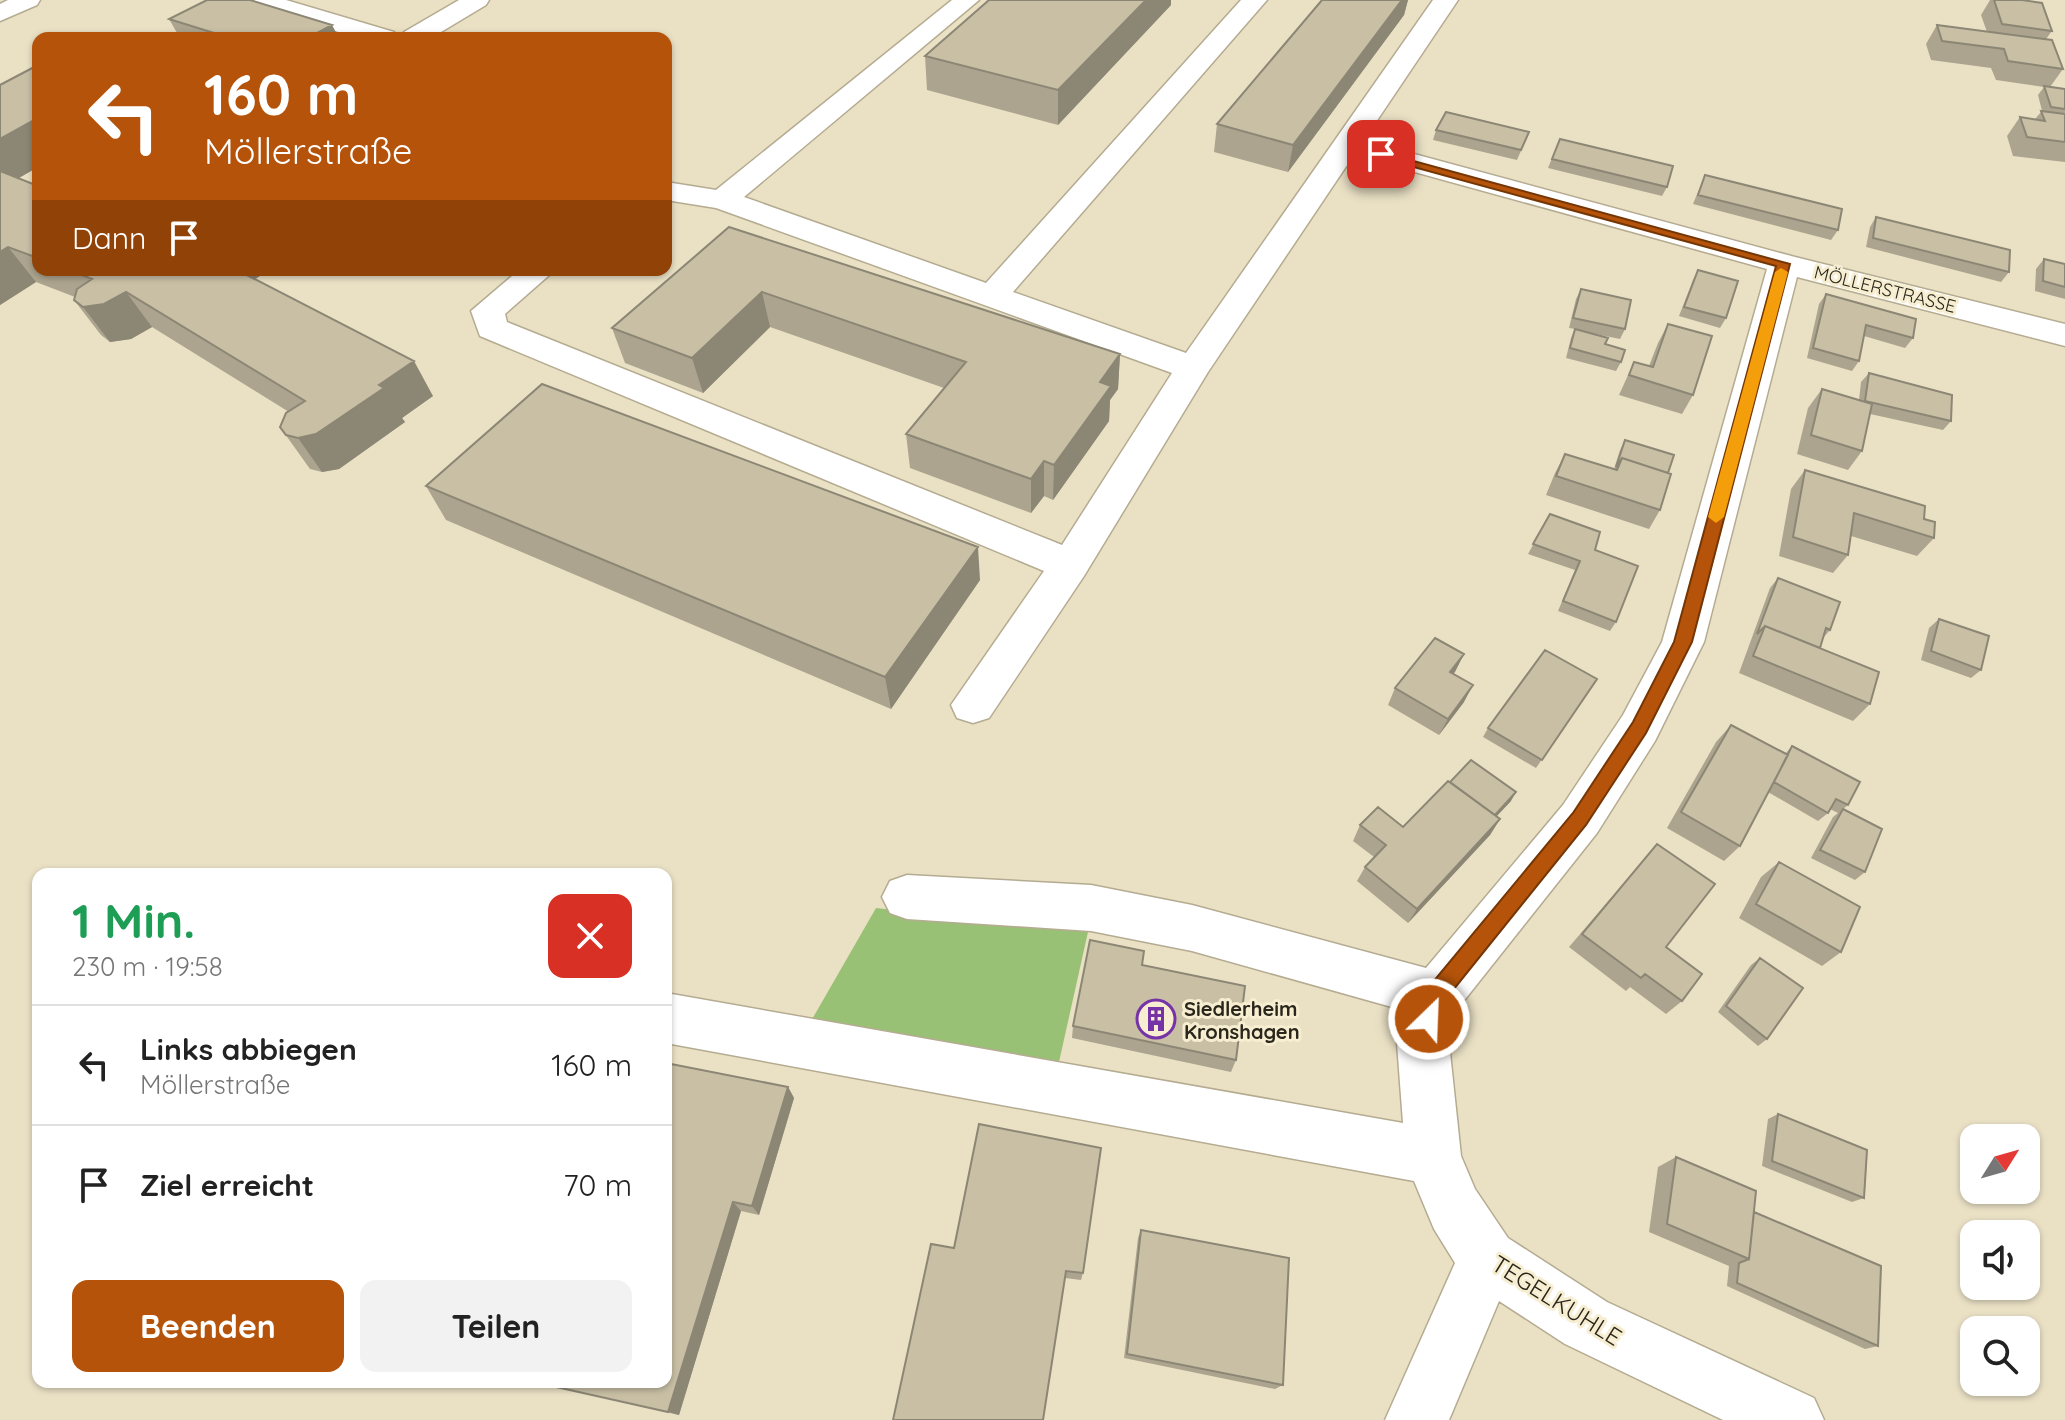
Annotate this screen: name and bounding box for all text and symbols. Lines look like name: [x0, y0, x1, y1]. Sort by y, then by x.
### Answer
text: 160 m: [204, 59, 358, 129]
icon: left: [72, 64, 176, 168]
pin: [1347, 120, 1415, 188]
text: Möllerstraße: [204, 128, 412, 173]
icon: arrive: [1359, 132, 1403, 176]
icon: arrive: [162, 216, 206, 260]
text: Dann: [72, 219, 146, 257]
street label: MÖLLERSTRASSE: [1812, 260, 1958, 318]
text: 1 Min.: [72, 890, 195, 950]
button: close: [548, 894, 632, 978]
text: 230 m · 19:58: [72, 950, 223, 983]
position arrow: [1387, 977, 1471, 1061]
place label: Siedlerheim Kronshagen: [1184, 996, 1300, 1044]
building icon: Siedlerheim Kronshagen: [1135, 998, 1177, 1040]
text: Links abbiegen: [140, 1030, 357, 1068]
icon: left: [72, 1043, 116, 1087]
text: 160 m: [551, 1046, 632, 1084]
text: Möllerstraße: [140, 1068, 291, 1101]
north arrow: [1960, 1124, 2040, 1204]
map controls: [1960, 1124, 2040, 1396]
icon: arrive: [72, 1163, 116, 1207]
text: Ziel erreicht: [140, 1166, 314, 1204]
text: 70 m: [563, 1166, 632, 1204]
button: sound: [1960, 1220, 2040, 1300]
street label: TEGELKUHLE: [1486, 1248, 1628, 1352]
button: Beenden: [72, 1280, 344, 1372]
button: Teilen: [360, 1280, 632, 1372]
button: search: [1960, 1316, 2040, 1396]

